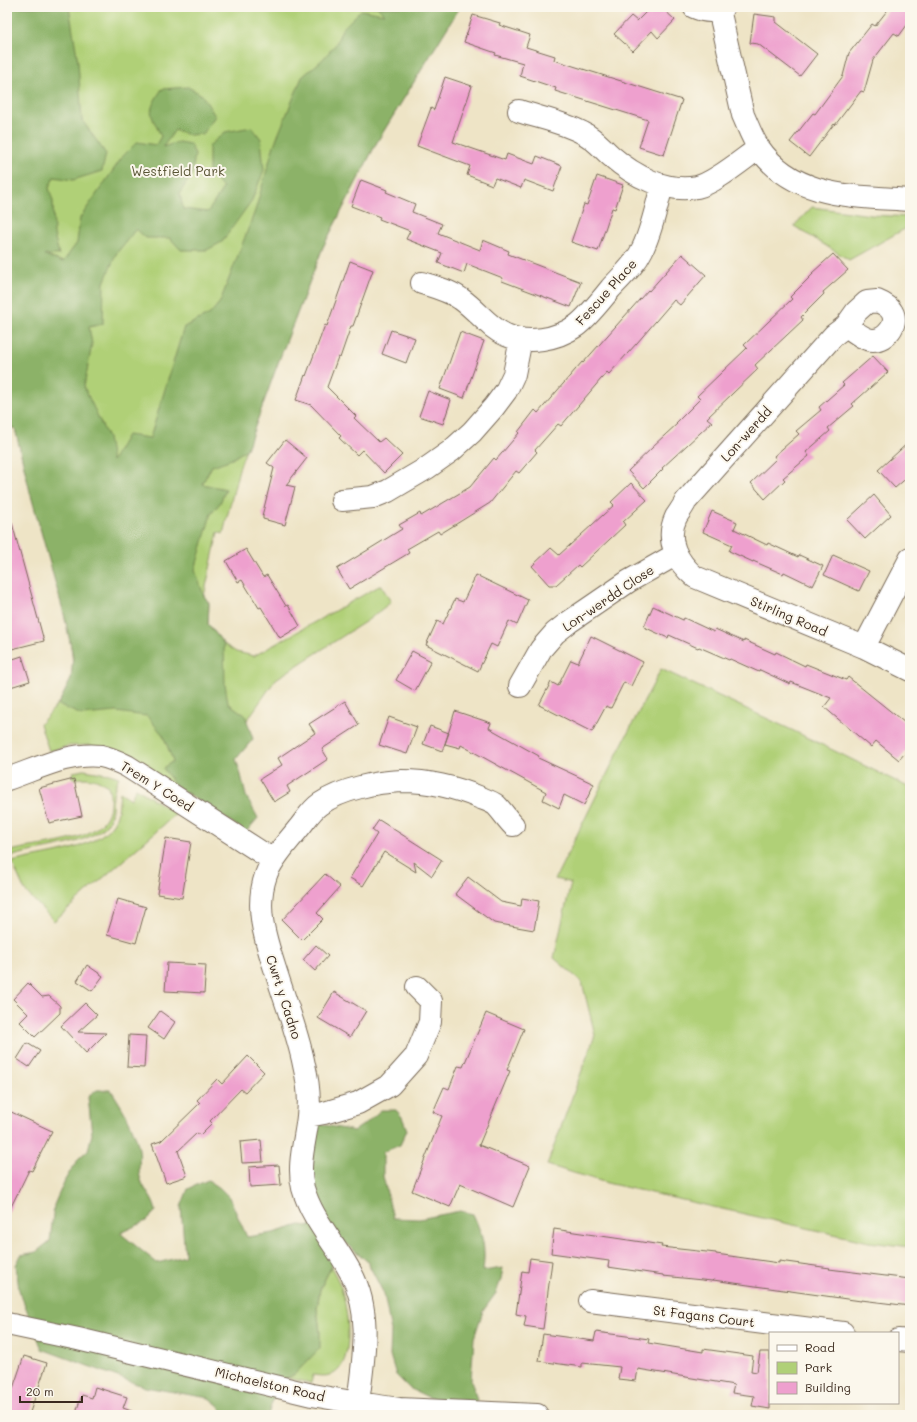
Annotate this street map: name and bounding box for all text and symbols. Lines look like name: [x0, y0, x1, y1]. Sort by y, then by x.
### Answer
park label: Westfield Park: [131, 162, 225, 179]
street label: Fescue Place: [571, 255, 640, 328]
street label: Lon-werdd: [716, 403, 775, 465]
street label: Lon-werdd Close: [559, 561, 657, 635]
street label: Stirling Road: [748, 592, 830, 639]
street label: Trem Y Coed: [118, 757, 197, 815]
street label: Cwrt y Cadno: [263, 953, 306, 1041]
street label: St Fagans Court: [652, 1301, 756, 1330]
legend: [769, 1332, 899, 1404]
text: Road: [805, 1339, 835, 1355]
text: Park: [805, 1359, 832, 1375]
street label: Michaelston Road: [214, 1363, 327, 1404]
scale bar: [20, 1378, 82, 1404]
text: Building: [805, 1379, 851, 1395]
text: 20 m: [26, 1383, 54, 1399]

